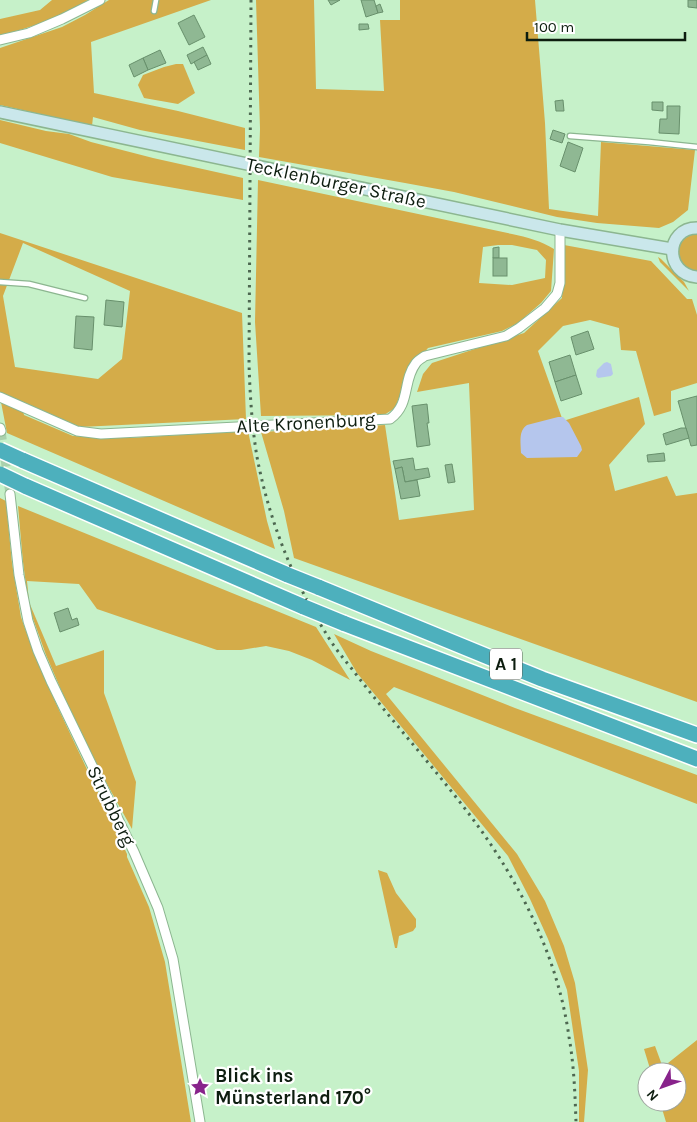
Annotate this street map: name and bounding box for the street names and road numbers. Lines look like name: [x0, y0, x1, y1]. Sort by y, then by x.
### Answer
street label: Tecklenburger Straße: [244, 153, 428, 213]
street label: Alte Kronenburg: [236, 408, 376, 438]
road number: A 1: [490, 649, 522, 680]
street label: Strubberg: [82, 762, 140, 850]

